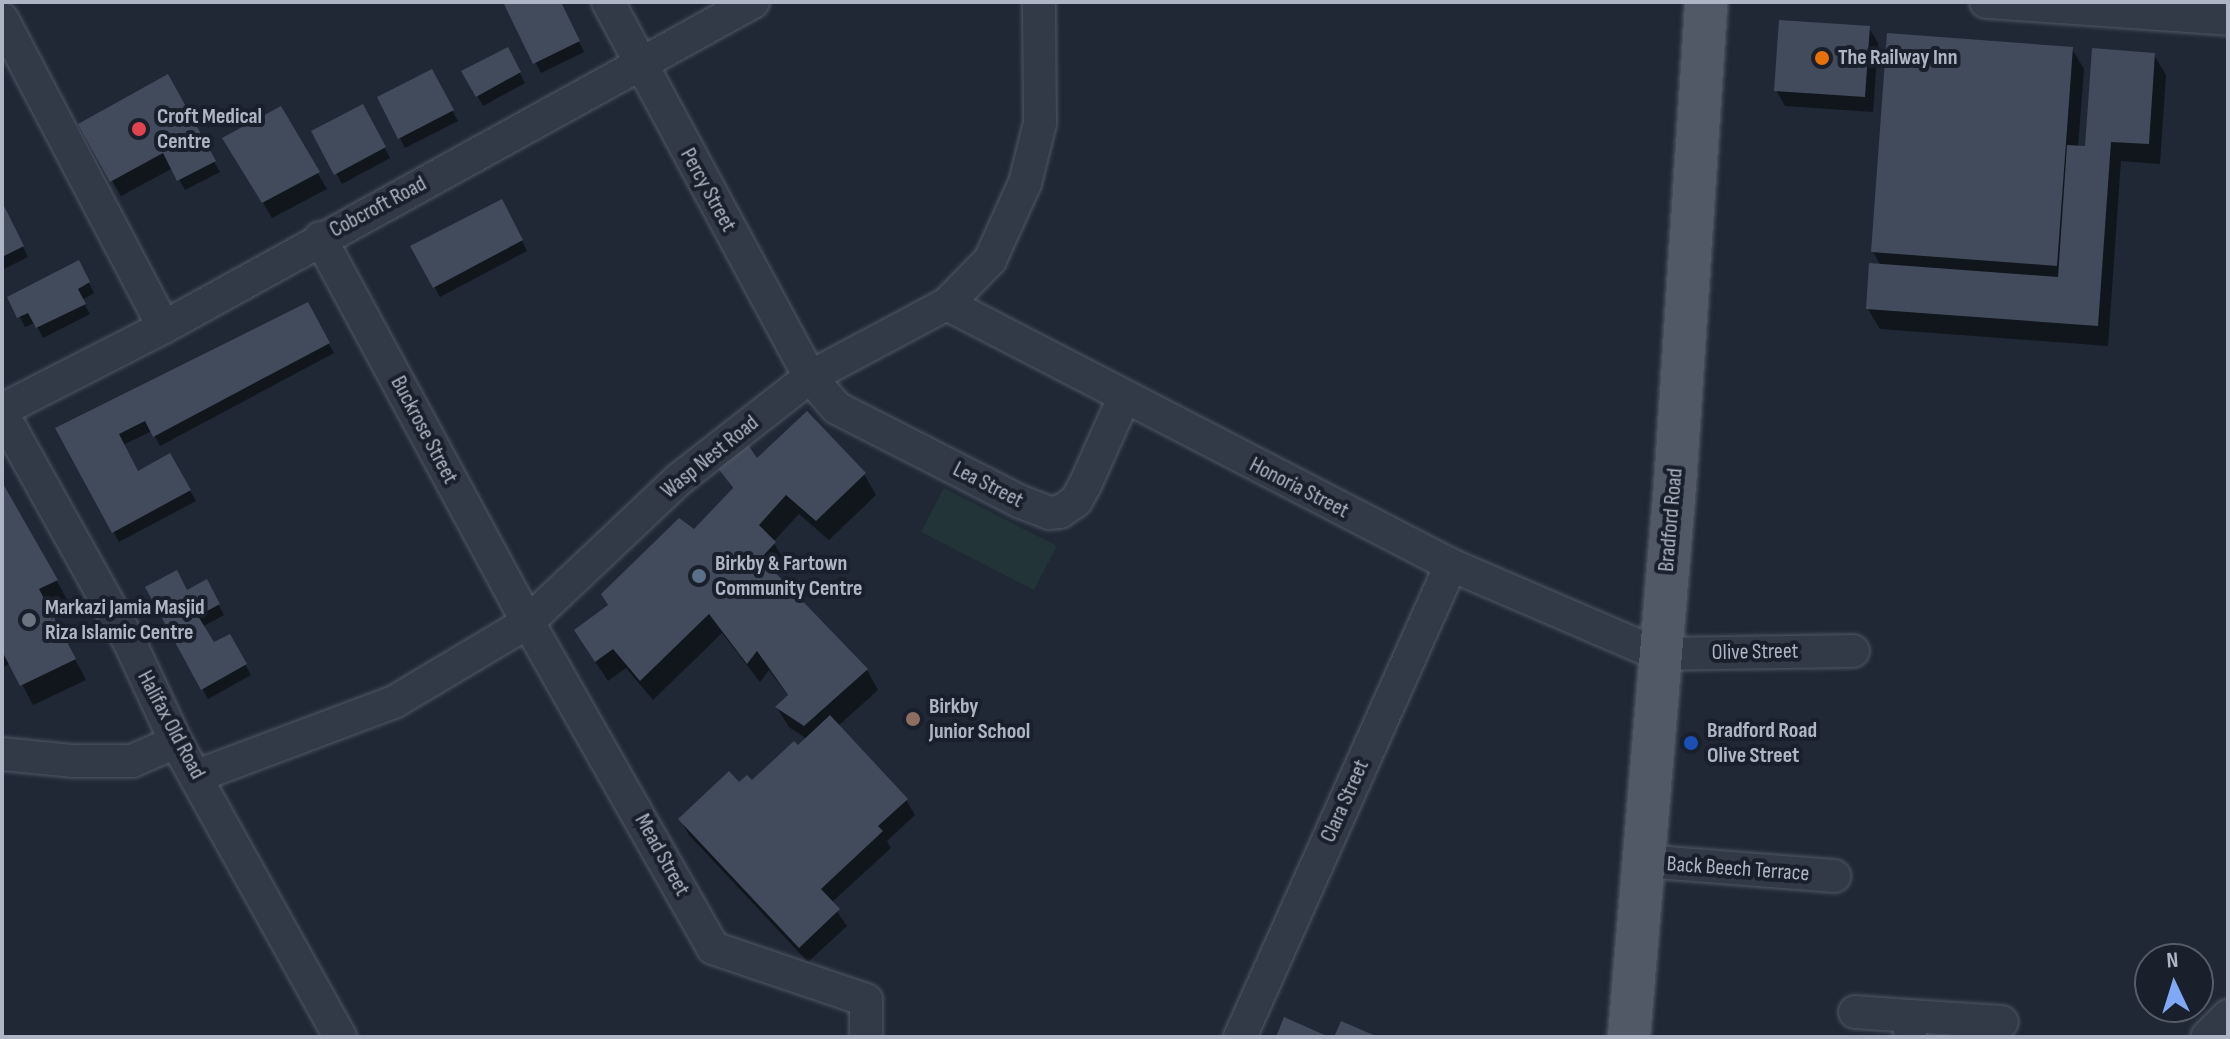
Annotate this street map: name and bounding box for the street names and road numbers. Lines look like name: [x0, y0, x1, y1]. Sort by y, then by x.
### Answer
street label: Percy Street: [674, 144, 742, 236]
street label: Cobcroft Road: [325, 171, 431, 243]
street label: Buckrose Street: [385, 372, 463, 488]
street label: Wasp Nest Road: [656, 410, 764, 504]
street label: Honoria Street: [1245, 452, 1353, 524]
street label: Lea Street: [949, 456, 1027, 514]
street label: Bradford Road: [1653, 467, 1689, 573]
street label: Olive Street: [1711, 638, 1799, 666]
street label: Halifax Old Road: [131, 666, 211, 784]
street label: Clara Street: [1315, 756, 1375, 846]
street label: Mead Street: [629, 809, 695, 901]
street label: Back Beech Terrace: [1666, 851, 1810, 887]

